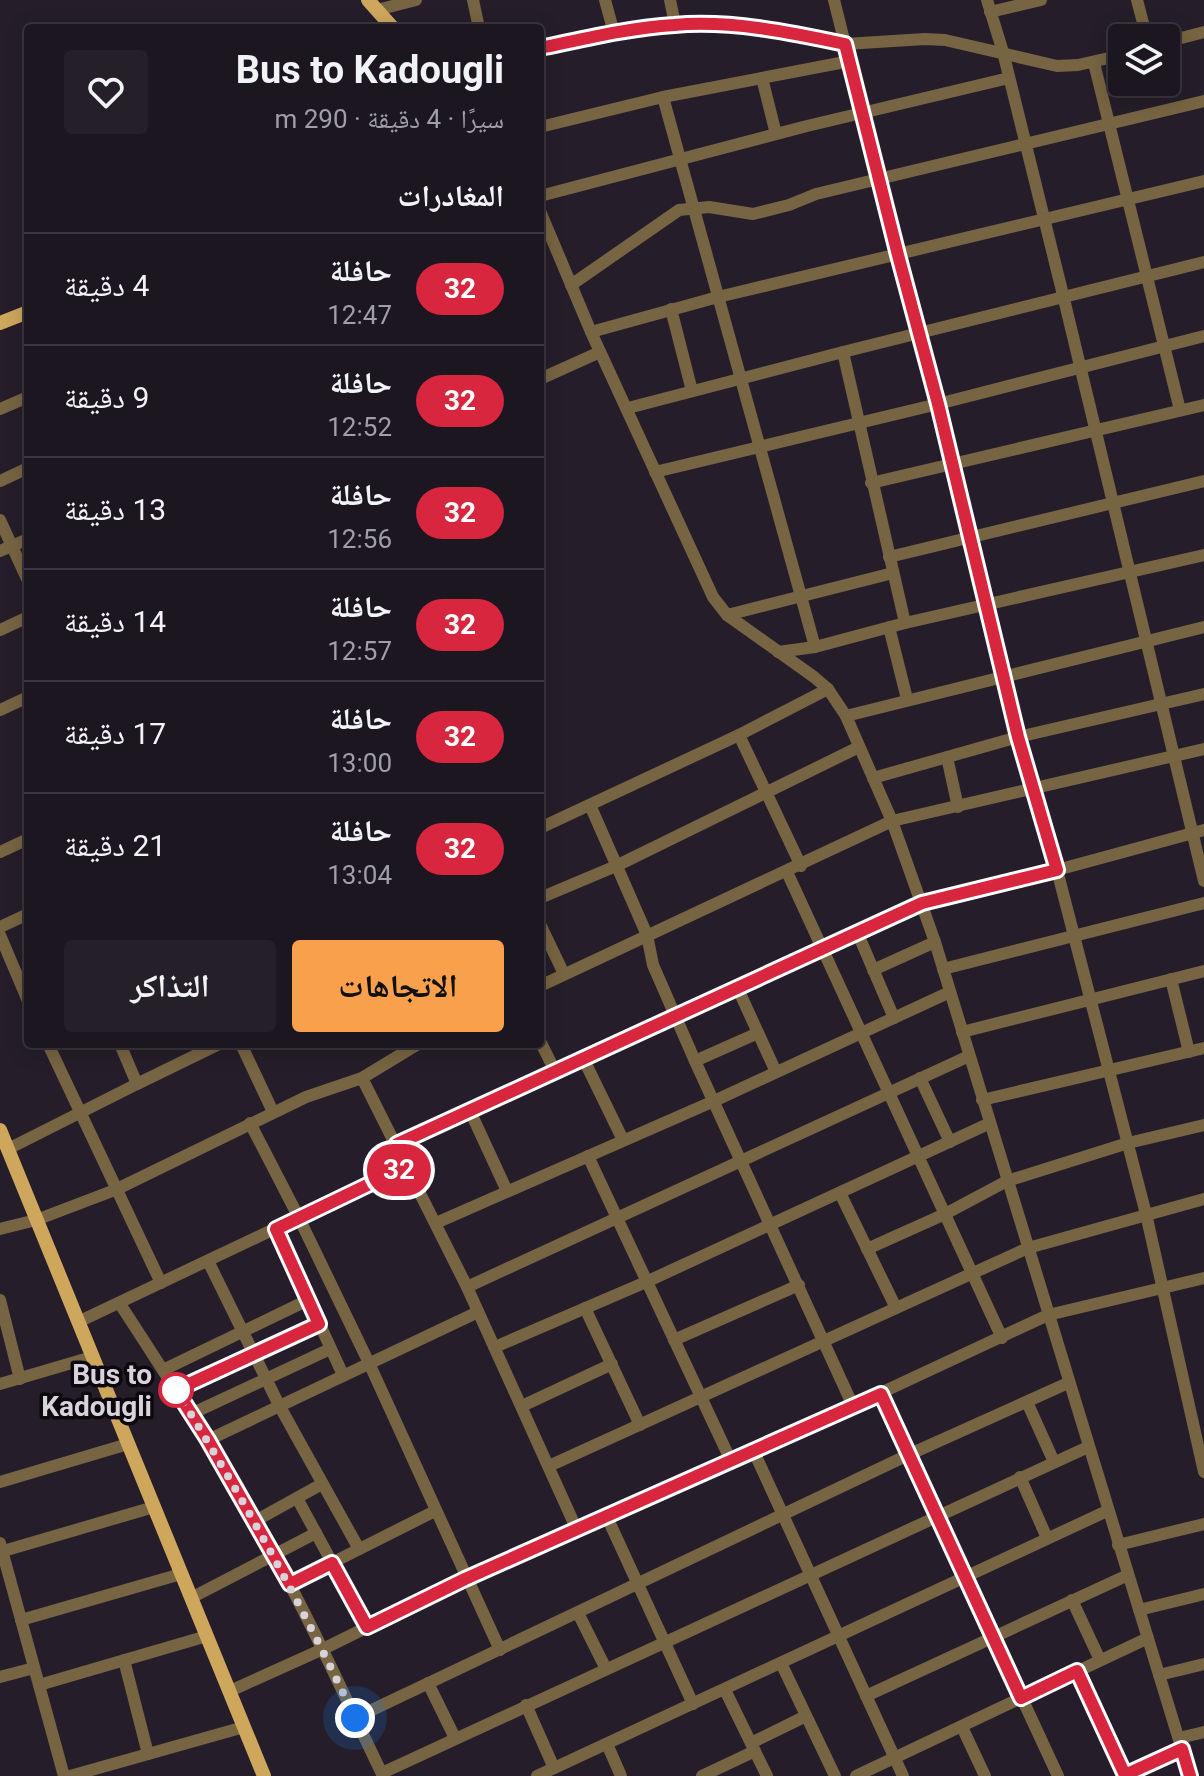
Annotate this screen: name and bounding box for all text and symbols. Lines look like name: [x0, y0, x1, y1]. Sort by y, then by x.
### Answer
map controls: [1108, 24, 1180, 96]
button: layers: [1108, 24, 1180, 96]
text: Bus to Kadougli: [236, 48, 504, 92]
button: heart: [64, 50, 148, 134]
text: سيرًا · 4 دقيقة · 290 m: [274, 104, 504, 134]
text: المغادرات: [397, 178, 504, 213]
text: حافلة: [330, 253, 392, 288]
text: 4 دقيقة: [64, 268, 149, 303]
text: 32: [444, 272, 476, 305]
text: 12:47: [327, 300, 392, 330]
text: حافلة: [330, 365, 392, 400]
text: 9 دقيقة: [64, 380, 149, 415]
text: 32: [444, 384, 476, 417]
text: 12:52: [327, 412, 392, 442]
text: حافلة: [330, 477, 392, 512]
text: 13 دقيقة: [64, 492, 166, 527]
text: 32: [444, 496, 476, 529]
text: 12:56: [327, 524, 392, 554]
text: حافلة: [330, 589, 392, 624]
text: 14 دقيقة: [64, 604, 166, 639]
text: 32: [444, 608, 476, 641]
text: 12:57: [327, 636, 392, 666]
text: حافلة: [330, 701, 392, 736]
text: 17 دقيقة: [64, 716, 166, 751]
text: 32: [444, 720, 476, 753]
text: 13:00: [327, 748, 392, 778]
text: حافلة: [330, 813, 392, 848]
text: 21 دقيقة: [64, 828, 166, 863]
text: 32: [444, 832, 476, 865]
text: 13:04: [327, 860, 392, 890]
button: التذاكر: [64, 940, 276, 1032]
button: الاتجاهات: [292, 940, 504, 1032]
line badge: 32: [363, 1144, 435, 1196]
text: 32: [383, 1153, 415, 1186]
place label: Bus to Kadougli: [41, 1358, 152, 1423]
marker: Bus to Kadougli: [159, 1373, 193, 1407]
your location: [335, 1698, 375, 1738]

